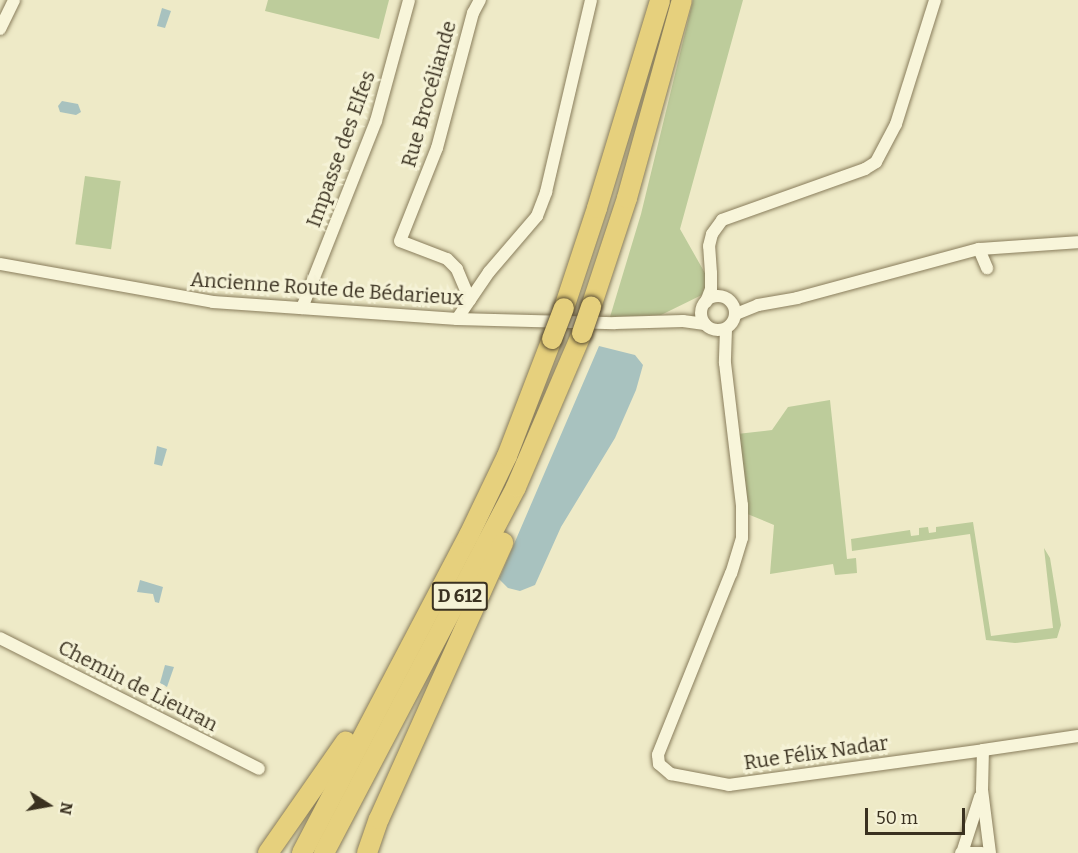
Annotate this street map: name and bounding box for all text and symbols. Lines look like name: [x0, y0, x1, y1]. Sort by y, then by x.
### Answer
street label: Rue Brocéliande: [397, 18, 461, 170]
street label: Impasse des Elfes: [302, 67, 380, 231]
street label: Ancienne Route de Bédarieux: [190, 267, 464, 311]
road number: D 612: [432, 581, 488, 611]
street label: Chemin de Lieuran: [54, 635, 222, 737]
street label: Rue Félix Nadar: [742, 731, 890, 775]
north arrow: [18, 775, 78, 835]
scale bar: [868, 796, 968, 834]
text: N: [56, 801, 77, 816]
text: 50 m: [876, 807, 918, 829]

